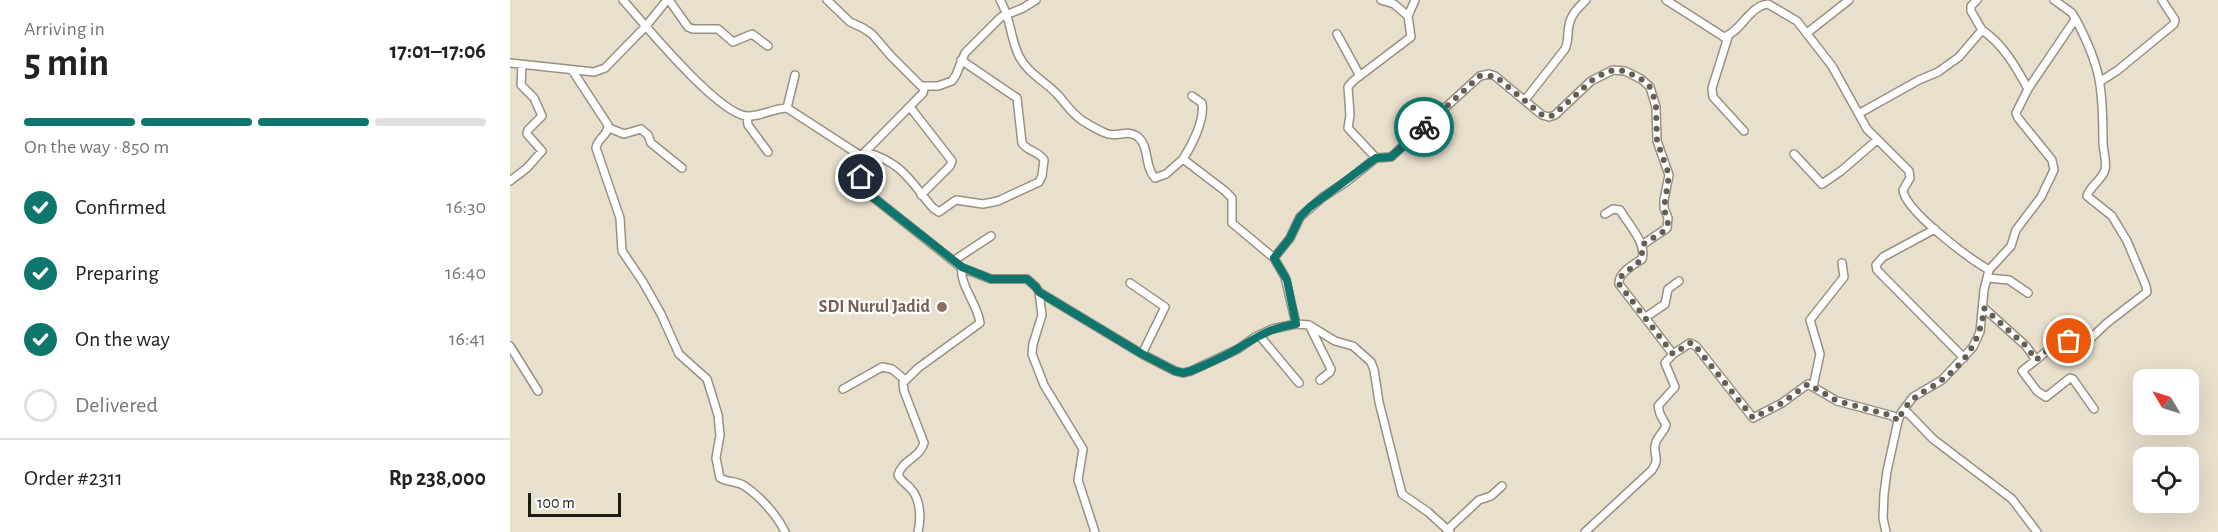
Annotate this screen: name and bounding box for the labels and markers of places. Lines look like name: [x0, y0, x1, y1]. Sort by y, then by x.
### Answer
pin: [835, 151, 886, 202]
place label: SDI Nurul Jadid: [818, 298, 931, 316]
marker: SDI Nurul Jadid: [935, 300, 949, 314]
pin: [2043, 315, 2094, 366]

